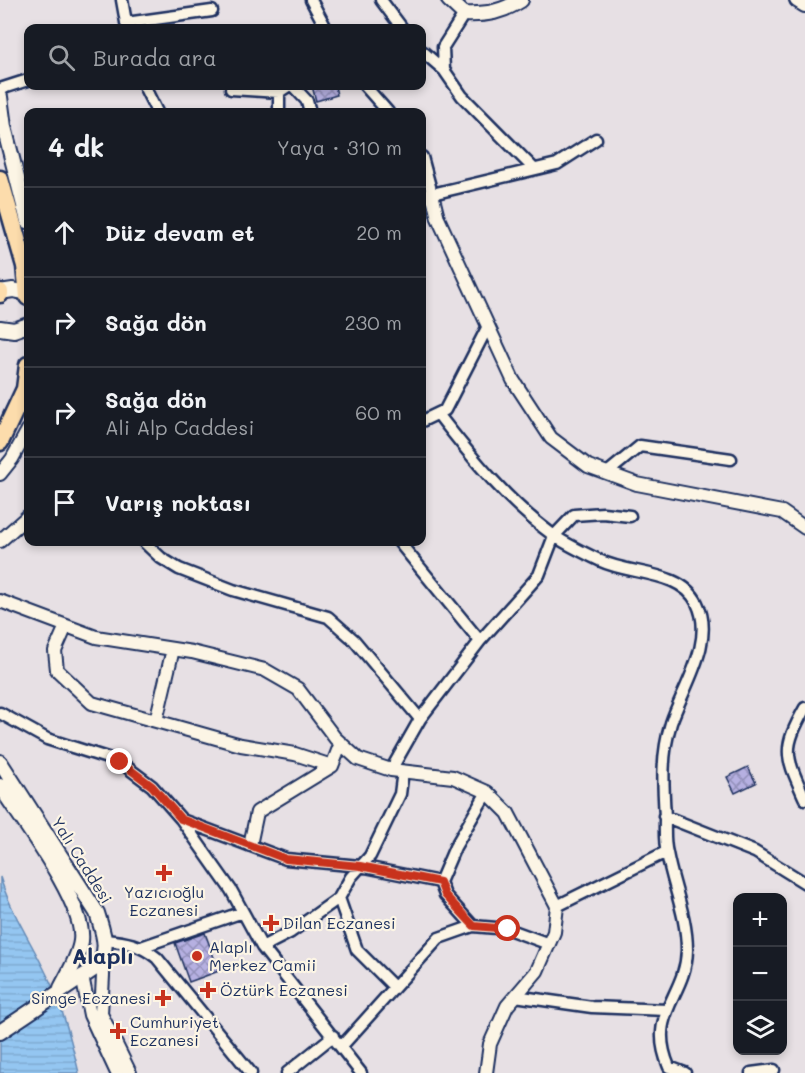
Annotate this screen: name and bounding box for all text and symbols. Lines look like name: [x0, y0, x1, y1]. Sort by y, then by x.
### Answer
search box: [24, 24, 426, 90]
icon: search: [45, 41, 78, 74]
text: Burada ara: [93, 43, 217, 72]
text: 4 dk: [48, 130, 104, 164]
text: Yaya · 310 m: [277, 134, 402, 160]
icon: ahead: [48, 216, 81, 249]
text: Düz devam et: [105, 218, 254, 247]
text: 20 m: [356, 219, 402, 245]
icon: right: [48, 306, 81, 339]
text: Sağa dön: [105, 308, 207, 337]
text: 230 m: [344, 309, 402, 335]
text: Sağa dön: [105, 385, 207, 414]
icon: right: [48, 396, 81, 429]
text: 60 m: [355, 399, 402, 425]
text: Ali Alp Caddesi: [105, 414, 254, 440]
icon: arrive: [48, 486, 81, 519]
text: Varış noktası: [105, 488, 251, 517]
route end: [106, 748, 132, 774]
street label: Yalı Caddesi: [47, 812, 118, 907]
marker: Yazıcıoğlu Eczanesi: [157, 866, 171, 880]
place label: Yazıcıoğlu Eczanesi: [124, 881, 204, 920]
map controls: [733, 893, 787, 1055]
button: +: [733, 893, 787, 947]
place label: Dilan Eczanesi: [283, 912, 396, 933]
route start: [494, 915, 520, 941]
marker: Dilan Eczanesi: [264, 916, 278, 930]
place label: Alaplı Merkez Camii: [209, 936, 316, 975]
district label: Alaplı: [72, 941, 134, 970]
button: −: [733, 947, 787, 1001]
marker: Alaplı Merkez Camii: [190, 949, 204, 963]
place label: Öztürk Eczanesi: [220, 979, 348, 1000]
marker: Öztürk Eczanesi: [201, 983, 215, 997]
place label: Simge Eczanesi: [31, 987, 151, 1008]
marker: Simge Eczanesi: [156, 991, 170, 1005]
button: layers: [733, 1001, 787, 1055]
place label: Cumhuriyet Eczanesi: [130, 1011, 219, 1050]
marker: Cumhuriyet Eczanesi: [111, 1024, 125, 1038]

